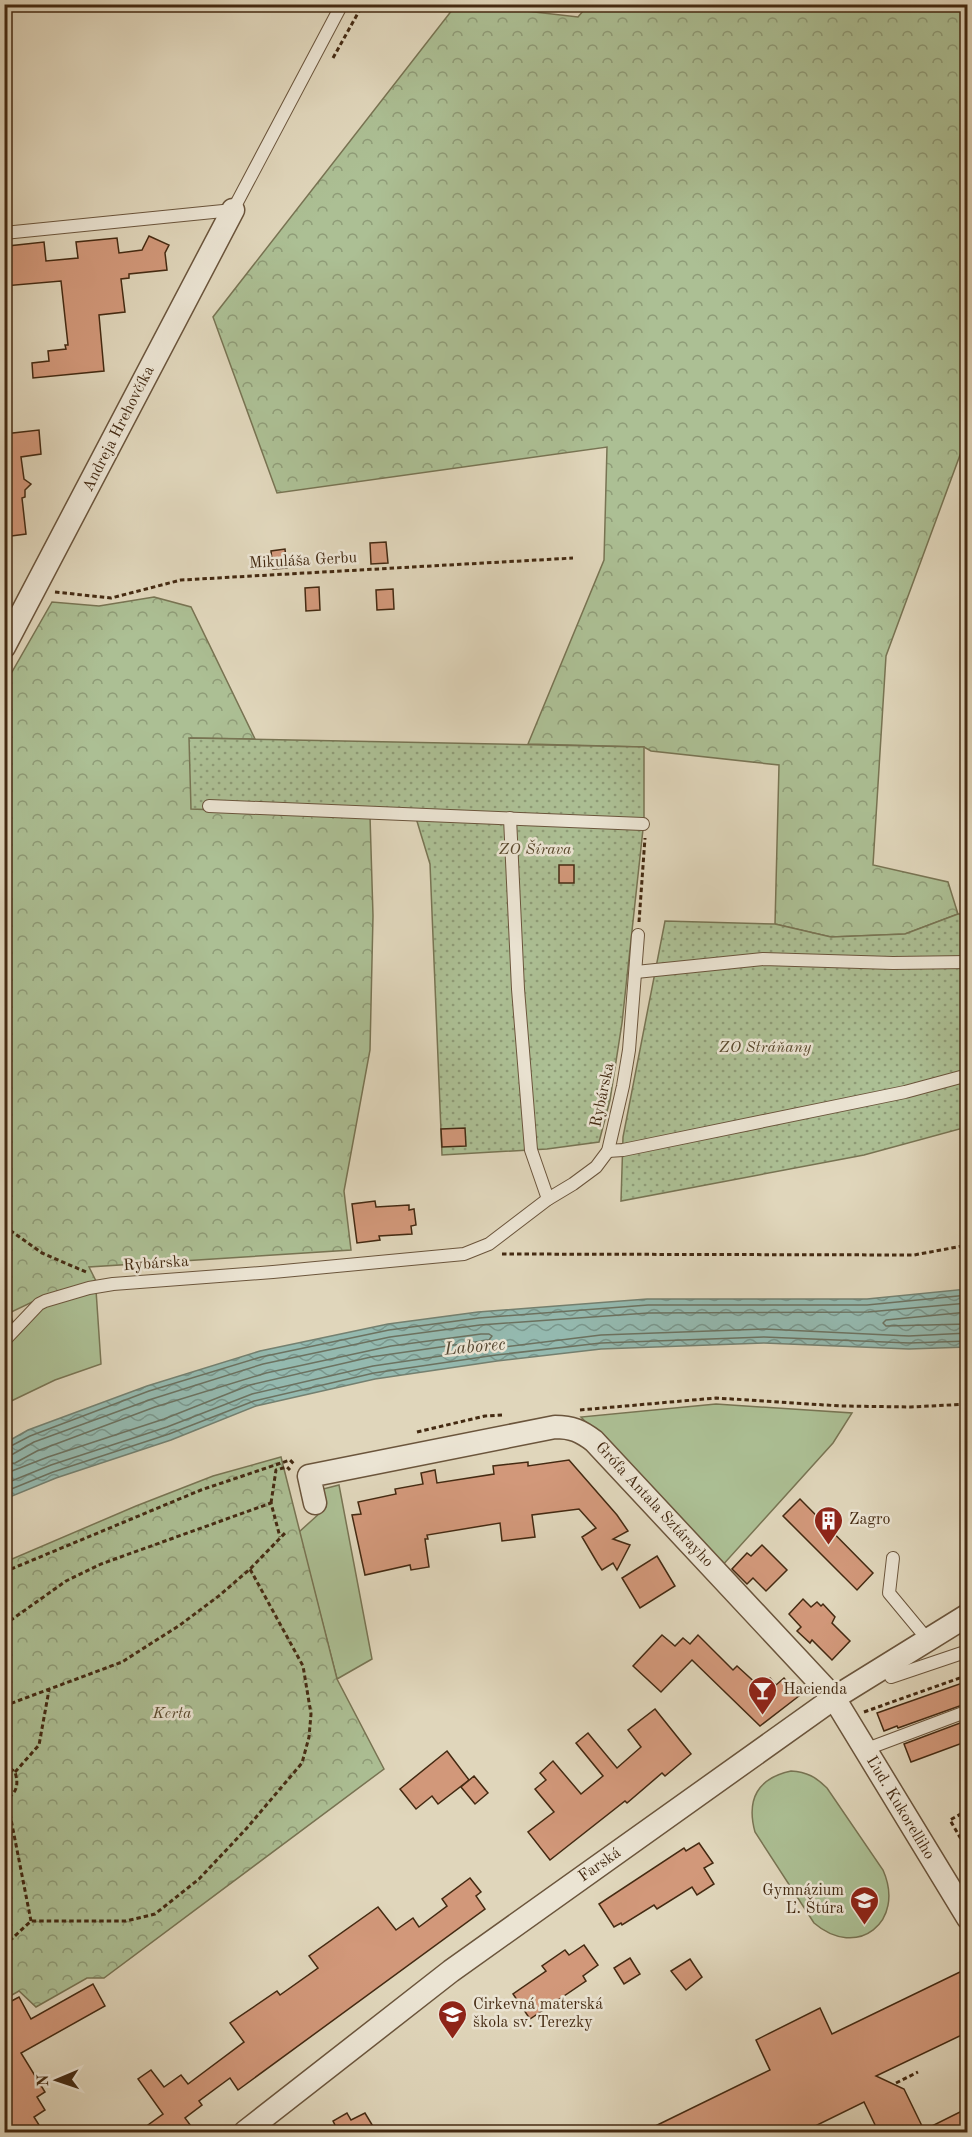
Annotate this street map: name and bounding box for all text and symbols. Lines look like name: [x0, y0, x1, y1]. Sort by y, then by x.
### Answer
street label: Andreja Hrehovčíka: [80, 363, 158, 495]
street label: Mikuláša Gerbu: [248, 550, 358, 572]
park label: ZO Šírava: [498, 839, 572, 858]
park label: ZO Stráňany: [719, 1040, 812, 1056]
street label: Rybárska: [588, 1061, 618, 1129]
street label: Rybárska: [123, 1254, 189, 1274]
water label: Laborec: [443, 1335, 506, 1359]
street label: Grófa Antala Sztárayho: [592, 1439, 716, 1571]
building icon: Zagro: [812, 1504, 844, 1546]
place label: Zagro: [849, 1512, 891, 1528]
bar icon: Hacienda: [746, 1674, 778, 1716]
place label: Hacienda: [783, 1682, 847, 1698]
park label: Kerta: [151, 1706, 192, 1722]
street label: Ľud. Kukorelliho: [863, 1754, 937, 1862]
street label: Farská: [576, 1845, 624, 1885]
place label: Gymnázium Ľ. Štúra: [762, 1883, 844, 1917]
school or university icon: Gymnázium Ľ. Štúra: [849, 1884, 881, 1926]
place label: Cirkevná materská škola sv. Terezky: [473, 1997, 603, 2031]
school or university icon: Cirkevná materská škola sv. Terezky: [436, 1998, 468, 2040]
north arrow: [27, 2050, 87, 2110]
text: N: [36, 2073, 52, 2087]

